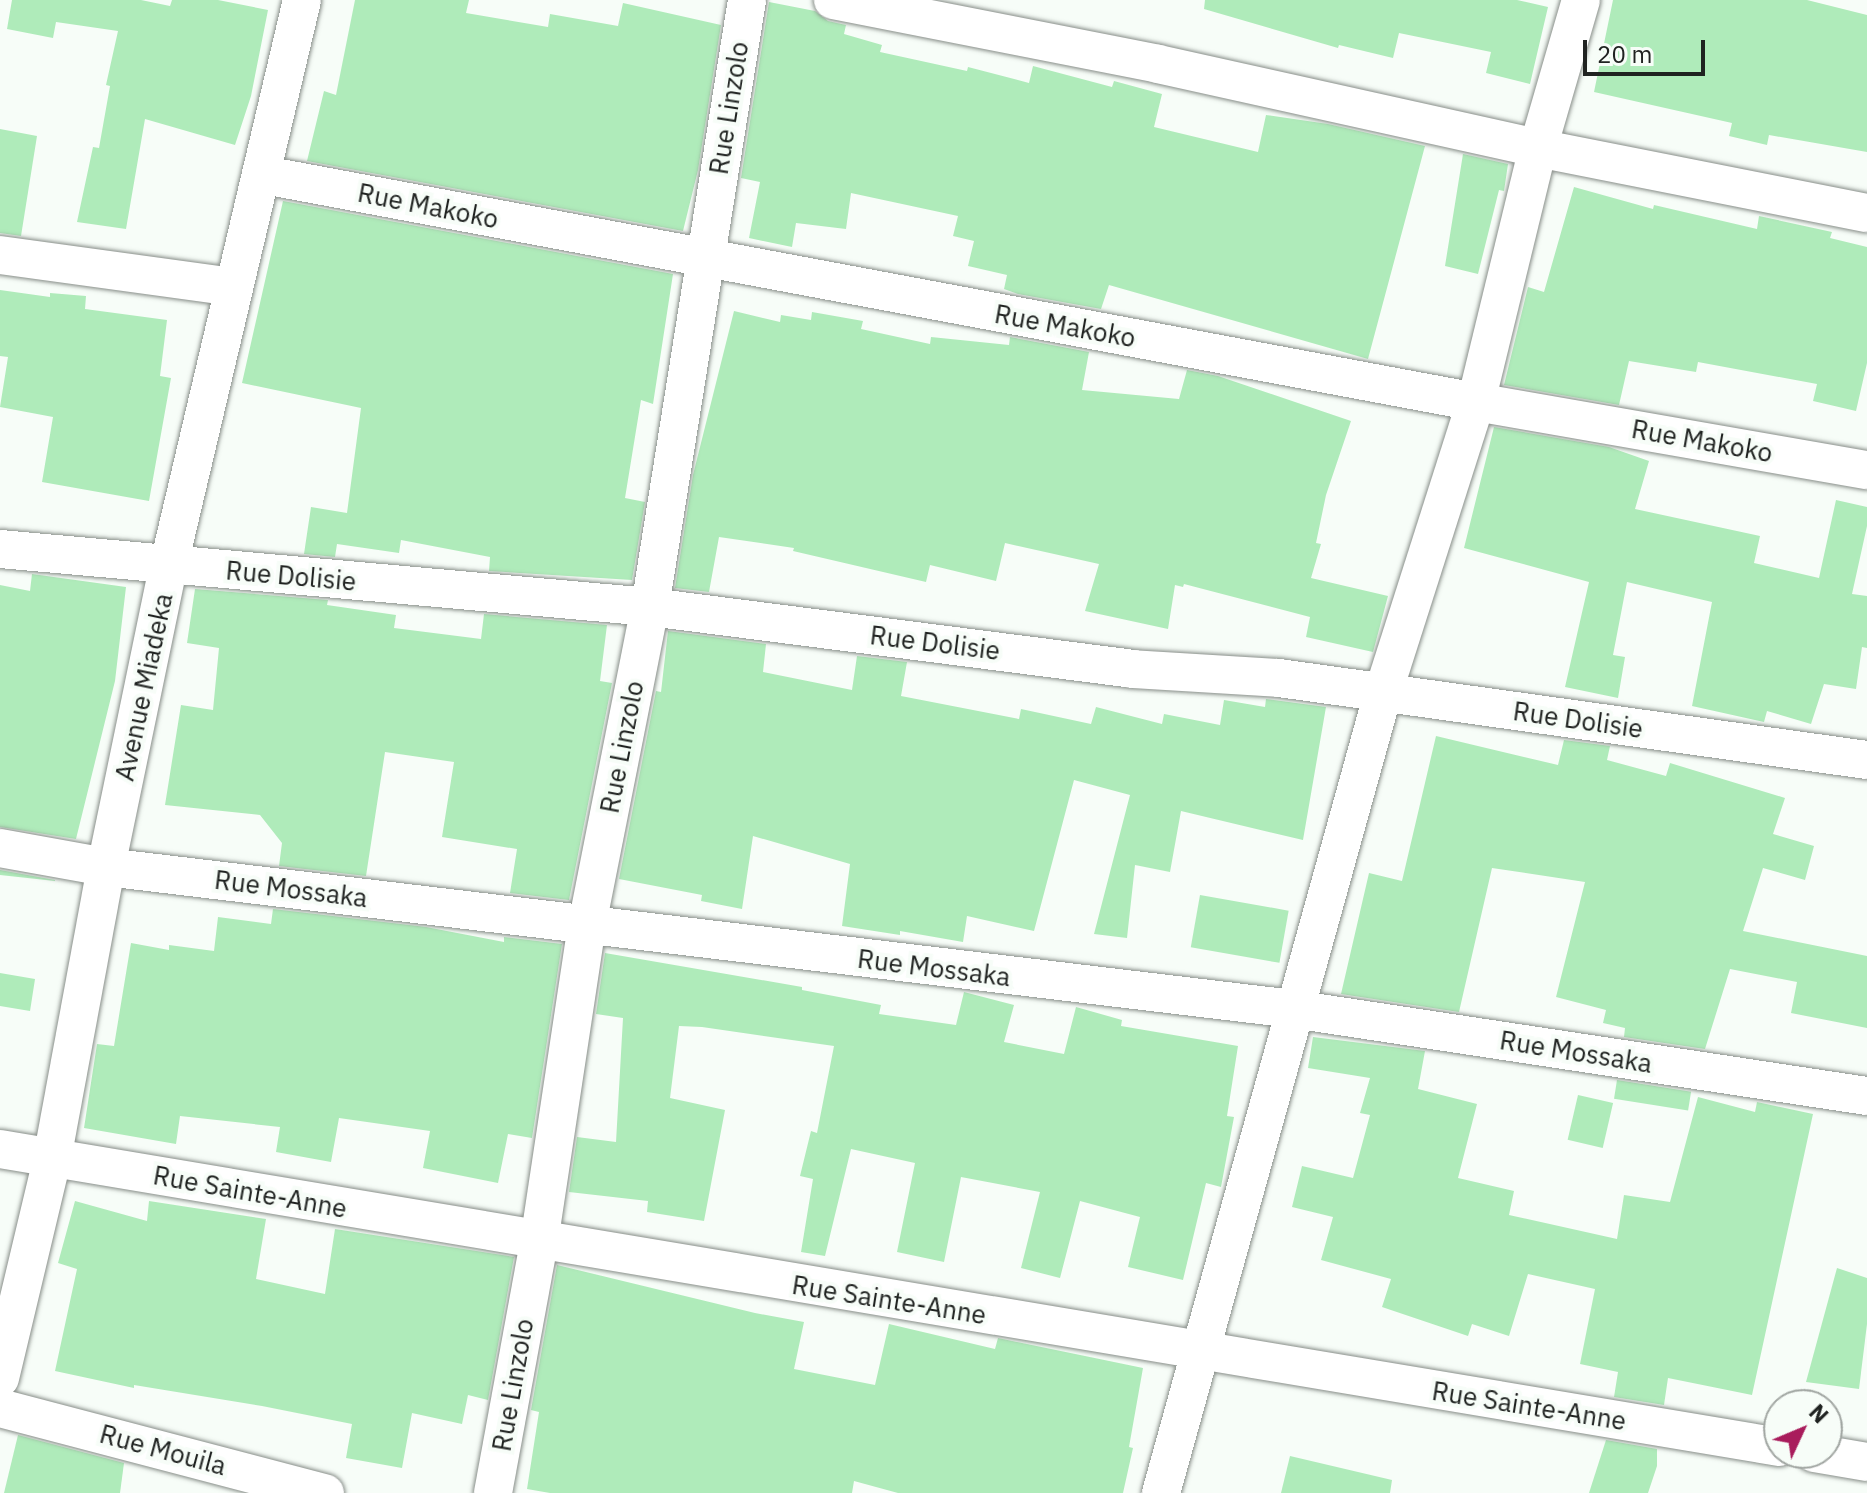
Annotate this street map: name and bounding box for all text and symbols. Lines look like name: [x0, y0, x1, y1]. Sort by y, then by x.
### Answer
scale bar: [1587, 24, 1709, 74]
text: 20 m: [1597, 38, 1652, 70]
street label: Rue Linzolo: [703, 39, 755, 177]
street label: Rue Makoko: [355, 177, 501, 235]
street label: Rue Makoko: [992, 298, 1138, 354]
street label: Rue Makoko: [1629, 413, 1775, 469]
street label: Rue Dolisie: [224, 555, 358, 597]
street label: Avenue Miadeka: [109, 590, 179, 784]
street label: Rue Dolisie: [868, 620, 1002, 666]
street label: Rue Linzolo: [594, 678, 650, 816]
street label: Rue Dolisie: [1511, 695, 1645, 745]
street label: Rue Mossaka: [213, 864, 369, 914]
street label: Rue Mossaka: [856, 943, 1012, 993]
street label: Rue Mossaka: [1498, 1025, 1654, 1079]
street label: Rue Sainte-Anne: [151, 1160, 349, 1224]
street label: Rue Sainte-Anne: [790, 1269, 988, 1331]
street label: Rue Linzolo: [486, 1316, 540, 1454]
street label: Rue Sainte-Anne: [1430, 1375, 1628, 1437]
north arrow: [1763, 1389, 1843, 1469]
text: N: [1803, 1398, 1835, 1429]
street label: Rue Mouila: [96, 1418, 230, 1482]

